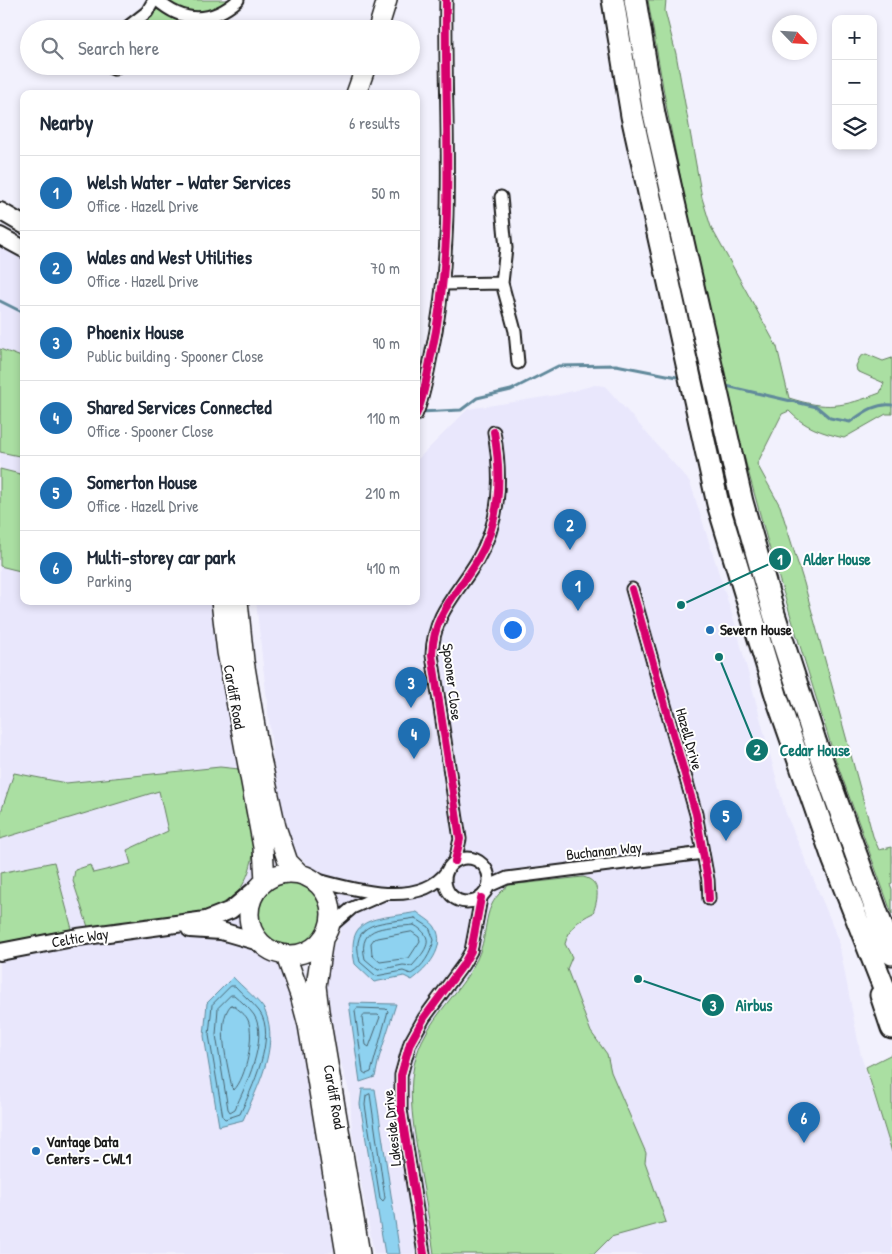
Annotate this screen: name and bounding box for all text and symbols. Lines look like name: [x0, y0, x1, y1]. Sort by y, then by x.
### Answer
north arrow: [772, 15, 817, 60]
map controls: [832, 15, 877, 150]
button: +: [832, 15, 877, 60]
search box: [20, 20, 420, 75]
icon: search: [38, 34, 66, 62]
text: Search here: [78, 35, 159, 61]
button: −: [832, 60, 877, 105]
button: layers: [832, 105, 877, 150]
text: Nearby: [40, 108, 93, 137]
text: 6 results: [349, 112, 400, 134]
text: Welsh Water - Water Services: [87, 169, 291, 195]
text: 1: [53, 182, 59, 204]
text: 50 m: [372, 182, 400, 204]
text: Office · Hazell Drive: [87, 195, 199, 217]
text: Wales and West Utilities: [87, 244, 252, 270]
text: 2: [52, 257, 60, 279]
text: 70 m: [370, 257, 400, 279]
text: Office · Hazell Drive: [87, 270, 199, 292]
text: Phoenix House: [87, 319, 184, 345]
text: 3: [52, 332, 60, 354]
text: 90 m: [372, 332, 400, 354]
text: Public building · Spooner Close: [87, 345, 264, 367]
text: Shared Services Connected: [87, 394, 272, 420]
text: 4: [53, 407, 59, 429]
text: 110 m: [367, 407, 400, 429]
text: Office · Spooner Close: [87, 420, 214, 442]
text: Somerton House: [87, 469, 197, 495]
text: 5: [53, 482, 59, 504]
text: 210 m: [365, 482, 400, 504]
text: Office · Hazell Drive: [87, 495, 199, 517]
pin: 2: [554, 509, 586, 550]
text: Multi-storey car park: [87, 544, 236, 570]
callout: Alder House: [768, 544, 880, 575]
text: Alder House: [803, 548, 871, 570]
text: 1: [777, 549, 783, 570]
text: 6: [53, 557, 59, 579]
text: 410 m: [366, 557, 400, 579]
text: Parking: [87, 570, 132, 592]
pin: 1: [562, 570, 594, 611]
your location: [500, 617, 526, 643]
place label: Severn House: [720, 619, 792, 640]
marker: Severn House: [704, 624, 716, 636]
street label: Spooner Close: [437, 642, 468, 722]
street label: Cardiff Road: [219, 663, 251, 731]
pin: 3: [395, 667, 427, 708]
street label: Hazell Drive: [671, 705, 708, 772]
pin: 4: [398, 718, 430, 759]
callout: Cedar House: [745, 735, 860, 766]
text: 2: [753, 739, 761, 760]
text: Cedar House: [780, 739, 851, 761]
pin: 5: [710, 800, 742, 841]
street label: Buchanan Way: [565, 836, 643, 865]
street label: Celtic Way: [50, 923, 110, 952]
callout: Airbus: [700, 990, 782, 1021]
text: Airbus: [736, 994, 773, 1016]
text: 3: [710, 995, 717, 1016]
street label: Cardiff Road: [319, 1063, 351, 1131]
street label: Lakeside Drive: [377, 1089, 406, 1167]
pin: 6: [788, 1102, 820, 1143]
place label: Vantage Data Centers - CWL1: [46, 1131, 132, 1169]
marker: Vantage Data Centers - CWL1: [30, 1145, 42, 1157]

